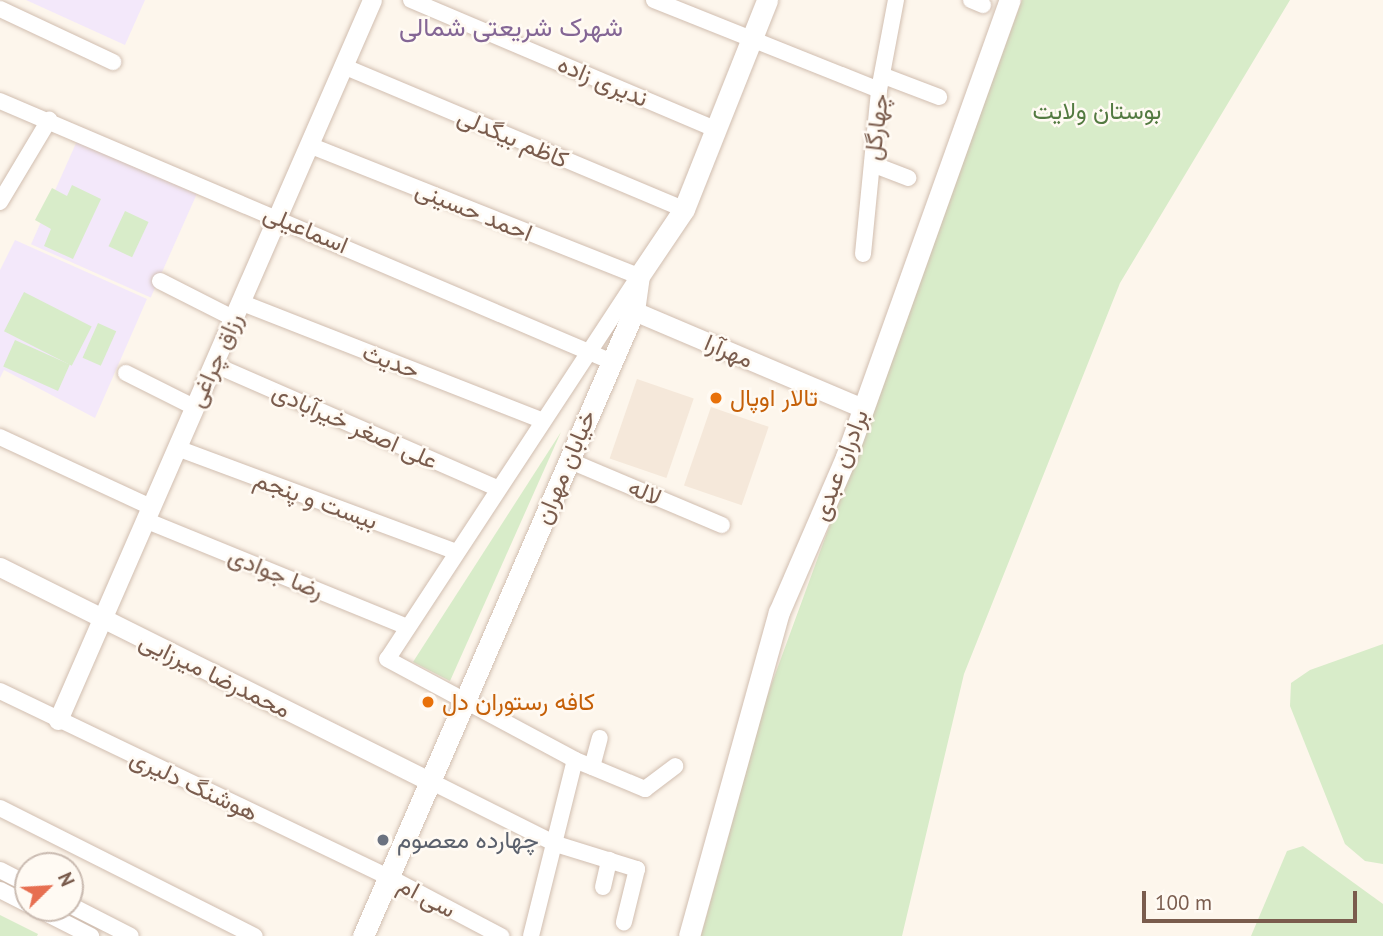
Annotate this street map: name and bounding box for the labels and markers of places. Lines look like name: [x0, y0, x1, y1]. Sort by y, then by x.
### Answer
place label: تالار اوپال: [730, 384, 818, 412]
marker: تالار اوپال: [708, 390, 724, 406]
place label: کافه رستوران دل: [442, 688, 595, 716]
marker: کافه رستوران دل: [420, 694, 436, 710]
place label: چهارده معصوم: [397, 826, 539, 854]
marker: چهارده معصوم: [375, 832, 391, 848]

